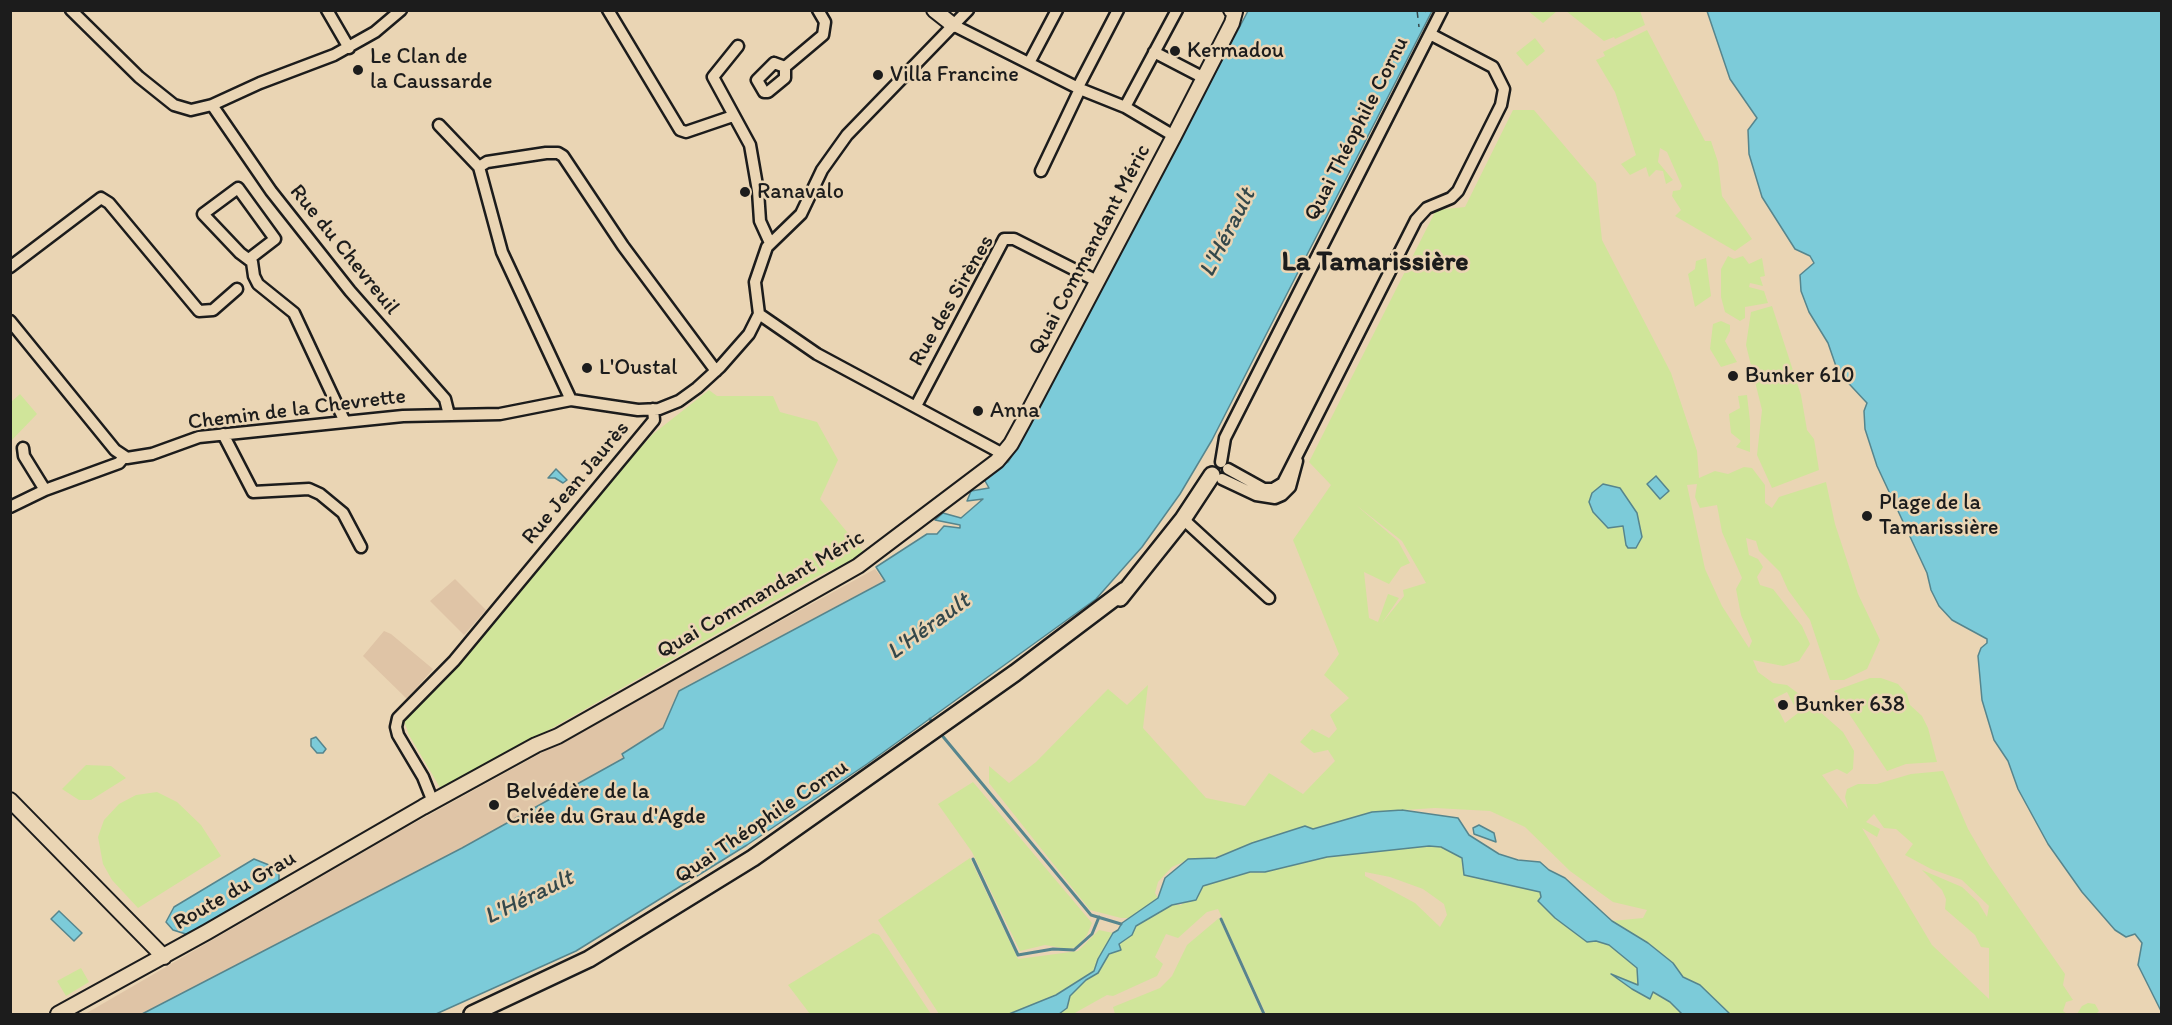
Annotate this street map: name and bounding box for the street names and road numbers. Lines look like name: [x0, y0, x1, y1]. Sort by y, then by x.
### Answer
street label: Quai Théophile Cornu: [1299, 32, 1415, 226]
street label: Quai Commandant Méric: [1023, 140, 1157, 360]
street label: Rue du Chevreuil: [283, 180, 405, 320]
street label: Rue des Sirènes: [904, 231, 1000, 371]
street label: Chemin de la Chevrette: [186, 384, 408, 436]
street label: Rue Jean Jaurès: [517, 416, 635, 550]
street label: Quai Commandant Méric: [653, 525, 869, 665]
street label: Quai Théophile Cornu: [670, 754, 854, 890]
street label: Route du Grau: [169, 845, 301, 937]

